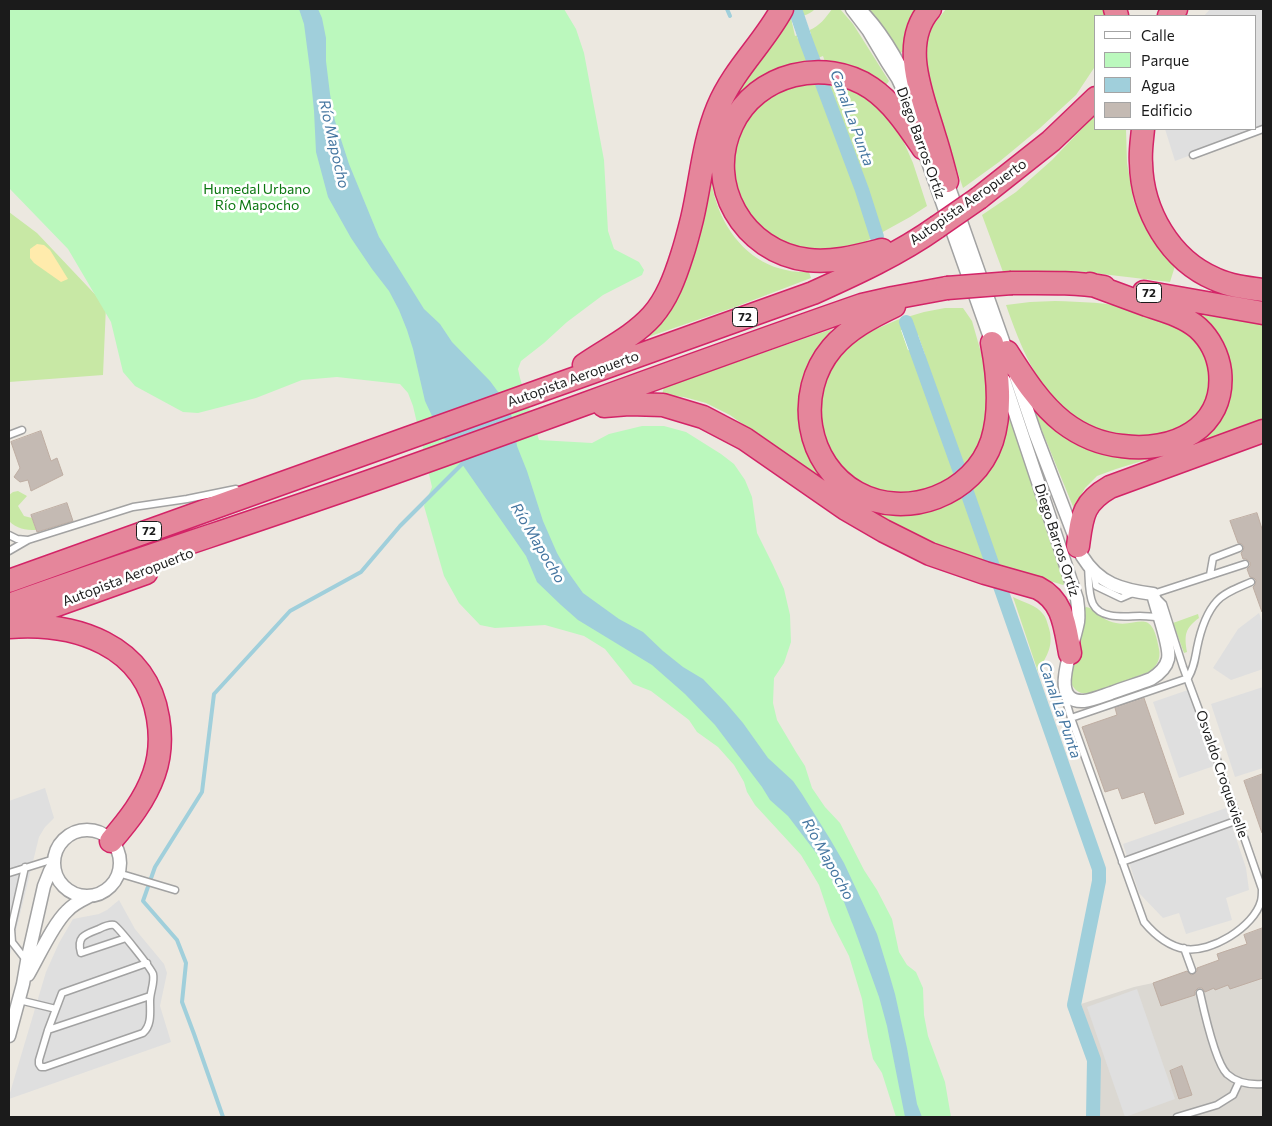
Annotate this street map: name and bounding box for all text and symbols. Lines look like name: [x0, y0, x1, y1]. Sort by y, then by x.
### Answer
legend: [1094, 15, 1257, 130]
text: Calle: [1141, 26, 1175, 44]
text: Parque: [1141, 51, 1189, 69]
water label: Canal La Punta: [826, 68, 878, 168]
text: Agua: [1141, 76, 1175, 94]
street label: Diego Barros Ortíz: [893, 85, 949, 201]
water label: Río Mapocho: [315, 98, 353, 190]
text: Edificio: [1141, 101, 1192, 119]
street label: Autopista Aeropuerto: [906, 155, 1030, 249]
park label: Humedal Urbano Río Mapocho: [203, 181, 311, 213]
road number: 72: [1136, 284, 1162, 302]
road number: 72: [732, 308, 758, 326]
street label: Autopista Aeropuerto: [505, 347, 641, 411]
street label: Diego Barros Ortíz: [1031, 481, 1083, 599]
water label: Río Mapocho: [507, 500, 569, 586]
road number: 72: [136, 522, 162, 540]
street label: Autopista Aeropuerto: [60, 544, 196, 610]
water label: Canal La Punta: [1035, 659, 1085, 761]
street label: Osvaldo Croquevielle: [1192, 708, 1252, 840]
water label: Río Mapocho: [798, 815, 858, 903]

